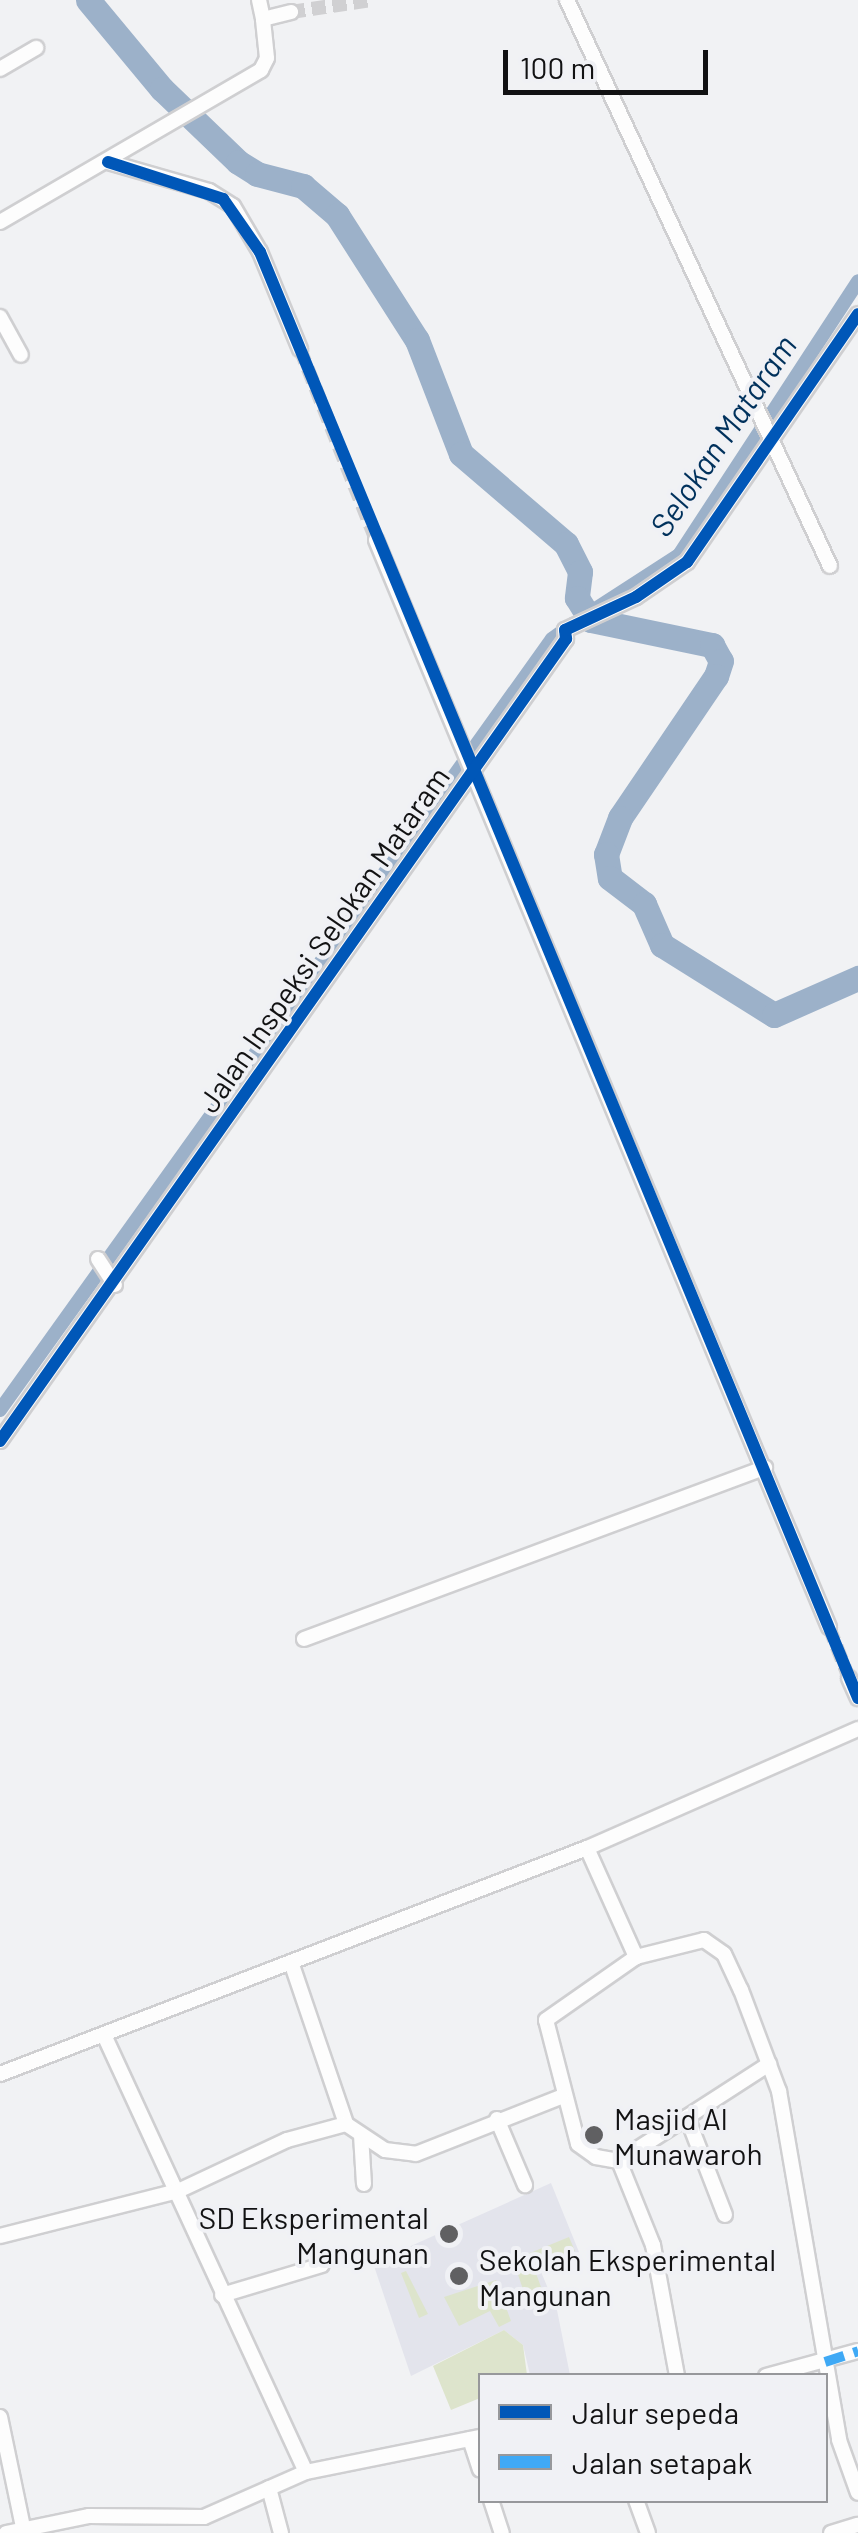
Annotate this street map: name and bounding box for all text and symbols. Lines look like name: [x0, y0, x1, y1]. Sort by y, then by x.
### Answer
scale bar: [508, 30, 713, 92]
text: 100 m: [520, 49, 595, 85]
water label: Selokan Mataram: [641, 327, 803, 543]
street label: Jalan Inspeksi Selokan Mataram: [190, 759, 456, 1119]
place label: Masjid Al Munawaroh: [614, 2100, 763, 2170]
marker: Masjid Al Munawaroh: [583, 2124, 605, 2146]
place label: SD Eksperimental Mangunan: [199, 2199, 429, 2270]
marker: SD Eksperimental Mangunan: [438, 2223, 460, 2245]
place label: Sekolah Eksperimental Mangunan: [479, 2241, 776, 2312]
marker: Sekolah Eksperimental Mangunan: [448, 2265, 470, 2287]
legend: [478, 2373, 828, 2503]
text: Jalur sepeda: [572, 2394, 739, 2430]
text: Jalan setapak: [572, 2444, 752, 2480]

